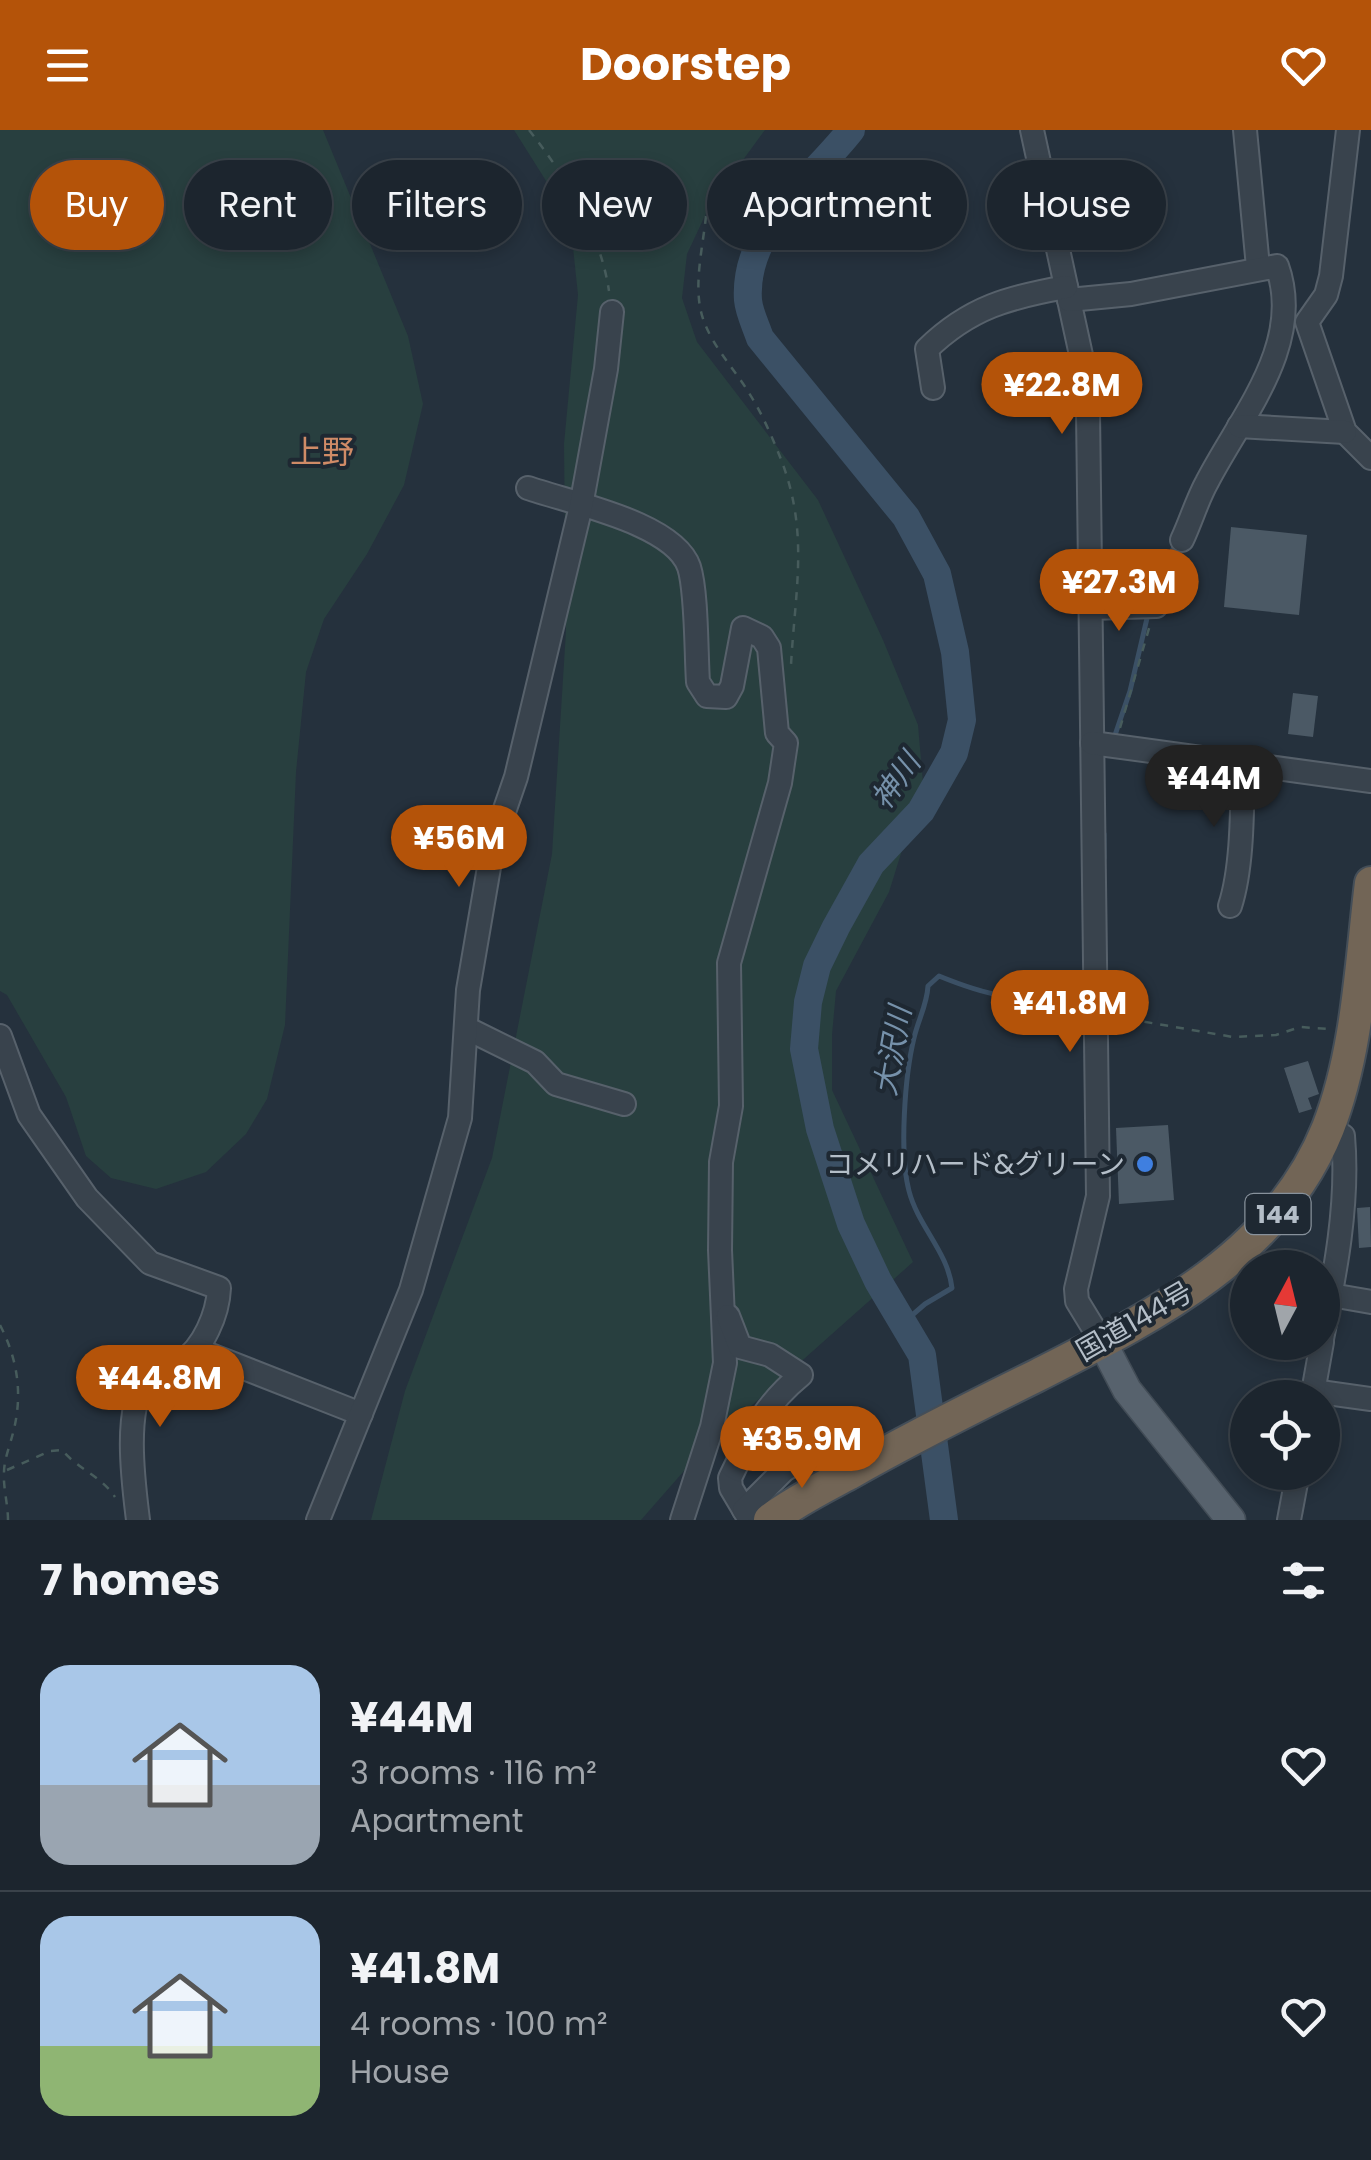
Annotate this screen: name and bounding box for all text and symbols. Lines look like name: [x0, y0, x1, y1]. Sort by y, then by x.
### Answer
text: Doorstep: [580, 33, 791, 96]
icon: menu: [40, 38, 95, 93]
icon: heart: [1276, 38, 1331, 93]
chip: Buy: [30, 160, 164, 250]
chip: Rent: [184, 160, 332, 250]
chip: Filters: [352, 160, 522, 250]
chip: New: [542, 160, 687, 250]
chip: Apartment: [707, 160, 967, 250]
chip: House: [987, 160, 1166, 250]
pin: ¥22.8M: [981, 352, 1143, 437]
text: ¥22.8M: [1003, 362, 1121, 407]
district label: 上野: [290, 429, 354, 474]
pin: ¥27.3M: [1038, 549, 1200, 634]
text: ¥27.3M: [1062, 559, 1176, 604]
water label: 神川: [861, 741, 932, 818]
pin: ¥44M: [1155, 745, 1273, 830]
text: ¥44M: [1167, 755, 1261, 800]
pin: ¥56M: [400, 805, 518, 890]
text: ¥56M: [413, 815, 505, 860]
pin: ¥41.8M: [989, 970, 1151, 1055]
text: ¥41.8M: [1013, 980, 1127, 1025]
water label: 大沢川: [864, 1000, 922, 1099]
place label: コメリハード&グリーン: [826, 1145, 1125, 1184]
marker: コメリハード&グリーン: [1134, 1153, 1156, 1175]
road number: 144: [1246, 1194, 1310, 1234]
north arrow: [1230, 1250, 1340, 1360]
map controls: [1230, 1250, 1340, 1490]
street label: 国道144号: [1069, 1272, 1200, 1370]
pin: ¥44.8M: [79, 1345, 241, 1430]
text: ¥44.8M: [98, 1355, 222, 1400]
button: locate: [1230, 1380, 1340, 1490]
pin: ¥35.9M: [721, 1406, 883, 1491]
text: ¥35.9M: [742, 1416, 862, 1461]
text: 7 homes: [40, 1551, 220, 1610]
icon: filters: [1276, 1553, 1331, 1608]
text: ¥44M: [350, 1688, 474, 1747]
icon: home: [120, 1705, 240, 1825]
icon: heart: [1276, 1738, 1331, 1793]
text: 3 rooms · 116 m²: [350, 1750, 597, 1795]
text: Apartment: [350, 1798, 523, 1843]
text: ¥41.8M: [350, 1939, 500, 1998]
icon: home: [120, 1956, 240, 2076]
icon: heart: [1276, 1989, 1331, 2044]
text: 4 rooms · 100 m²: [350, 2001, 608, 2046]
text: House: [350, 2049, 450, 2094]

